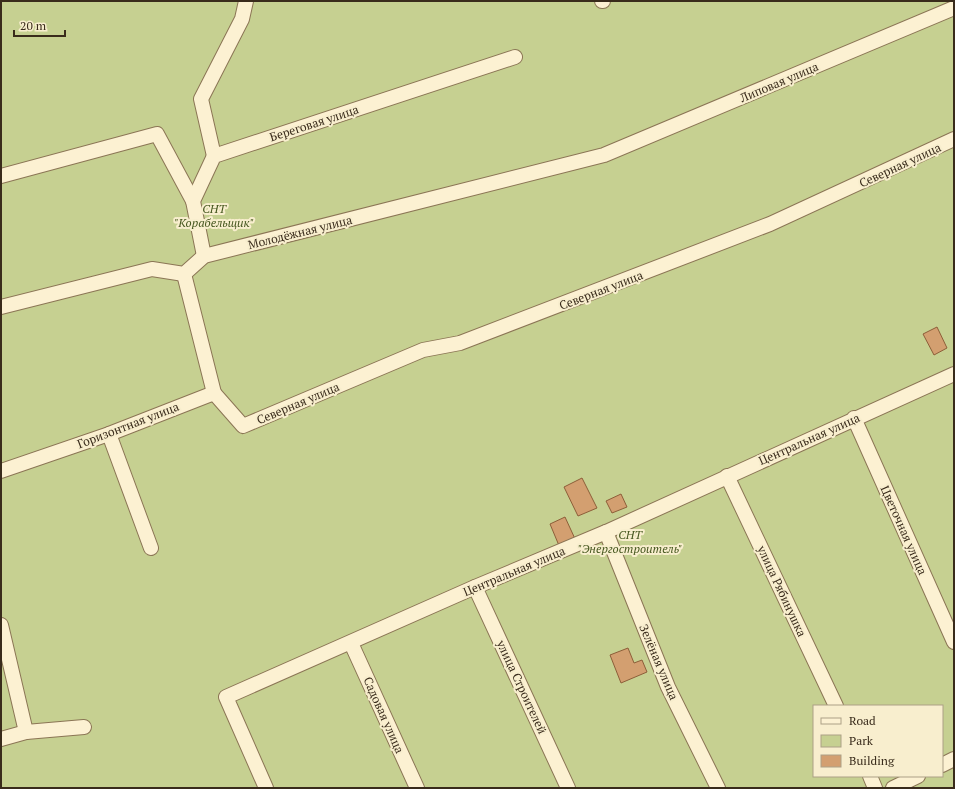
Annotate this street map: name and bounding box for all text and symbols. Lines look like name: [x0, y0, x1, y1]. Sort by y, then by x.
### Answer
scale bar: [14, 12, 65, 38]
text: 20 m: [20, 18, 47, 33]
street label: Липовая улица: [737, 59, 821, 106]
street label: Береговая улица: [268, 102, 360, 144]
street label: Северная улица: [857, 140, 943, 190]
park label: СНТ "Корабельщик": [174, 201, 254, 230]
street label: Молодёжная улица: [246, 212, 354, 252]
street label: Северная улица: [557, 267, 645, 313]
street label: Северная улица: [254, 379, 342, 427]
street label: Горизонтная улица: [75, 399, 181, 451]
street label: Центральная улица: [756, 410, 862, 468]
street label: Цветочная улица: [878, 483, 930, 577]
park label: СНТ "Энергостроитель": [578, 527, 682, 556]
street label: улица Рябинушка: [754, 542, 810, 639]
street label: Центральная улица: [461, 543, 567, 599]
street label: Зелёная улица: [636, 622, 682, 702]
street label: улица Строителей: [493, 637, 550, 736]
street label: Садовая улица: [360, 674, 408, 756]
legend: [813, 705, 943, 777]
text: Road: [849, 713, 876, 728]
text: Park: [849, 733, 874, 748]
text: Building: [849, 753, 895, 768]

